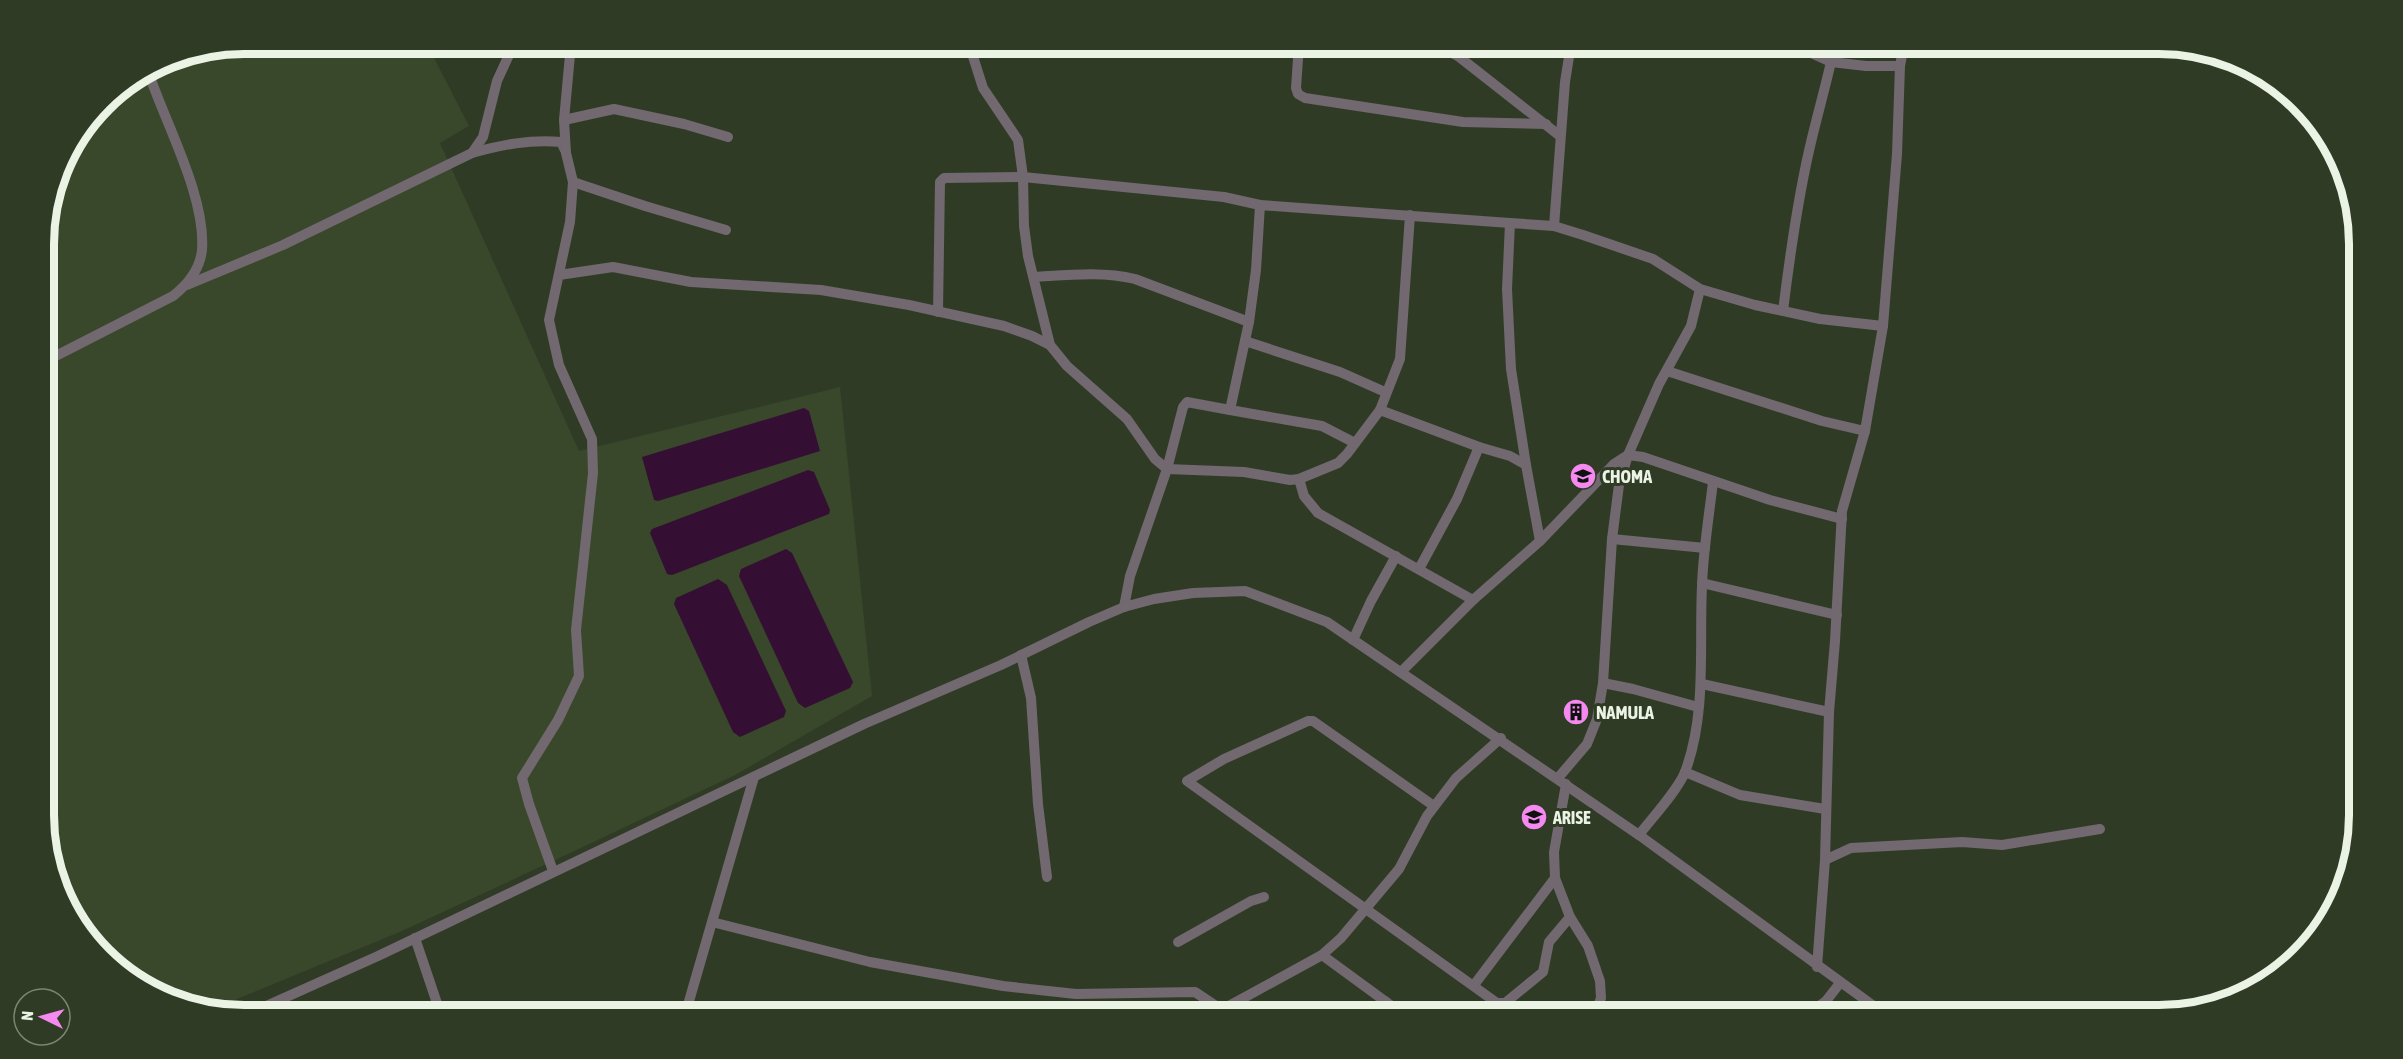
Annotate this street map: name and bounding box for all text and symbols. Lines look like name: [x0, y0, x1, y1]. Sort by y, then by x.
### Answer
school or university icon: CHOMA: [1568, 461, 1598, 491]
place label: CHOMA: [1602, 466, 1652, 487]
building icon: NAMULA: [1561, 697, 1591, 727]
place label: NAMULA: [1596, 702, 1654, 723]
school or university icon: ARISE: [1519, 802, 1549, 832]
place label: ARISE: [1552, 807, 1591, 828]
north arrow: [12, 987, 72, 1047]
text: N: [18, 1010, 36, 1021]

